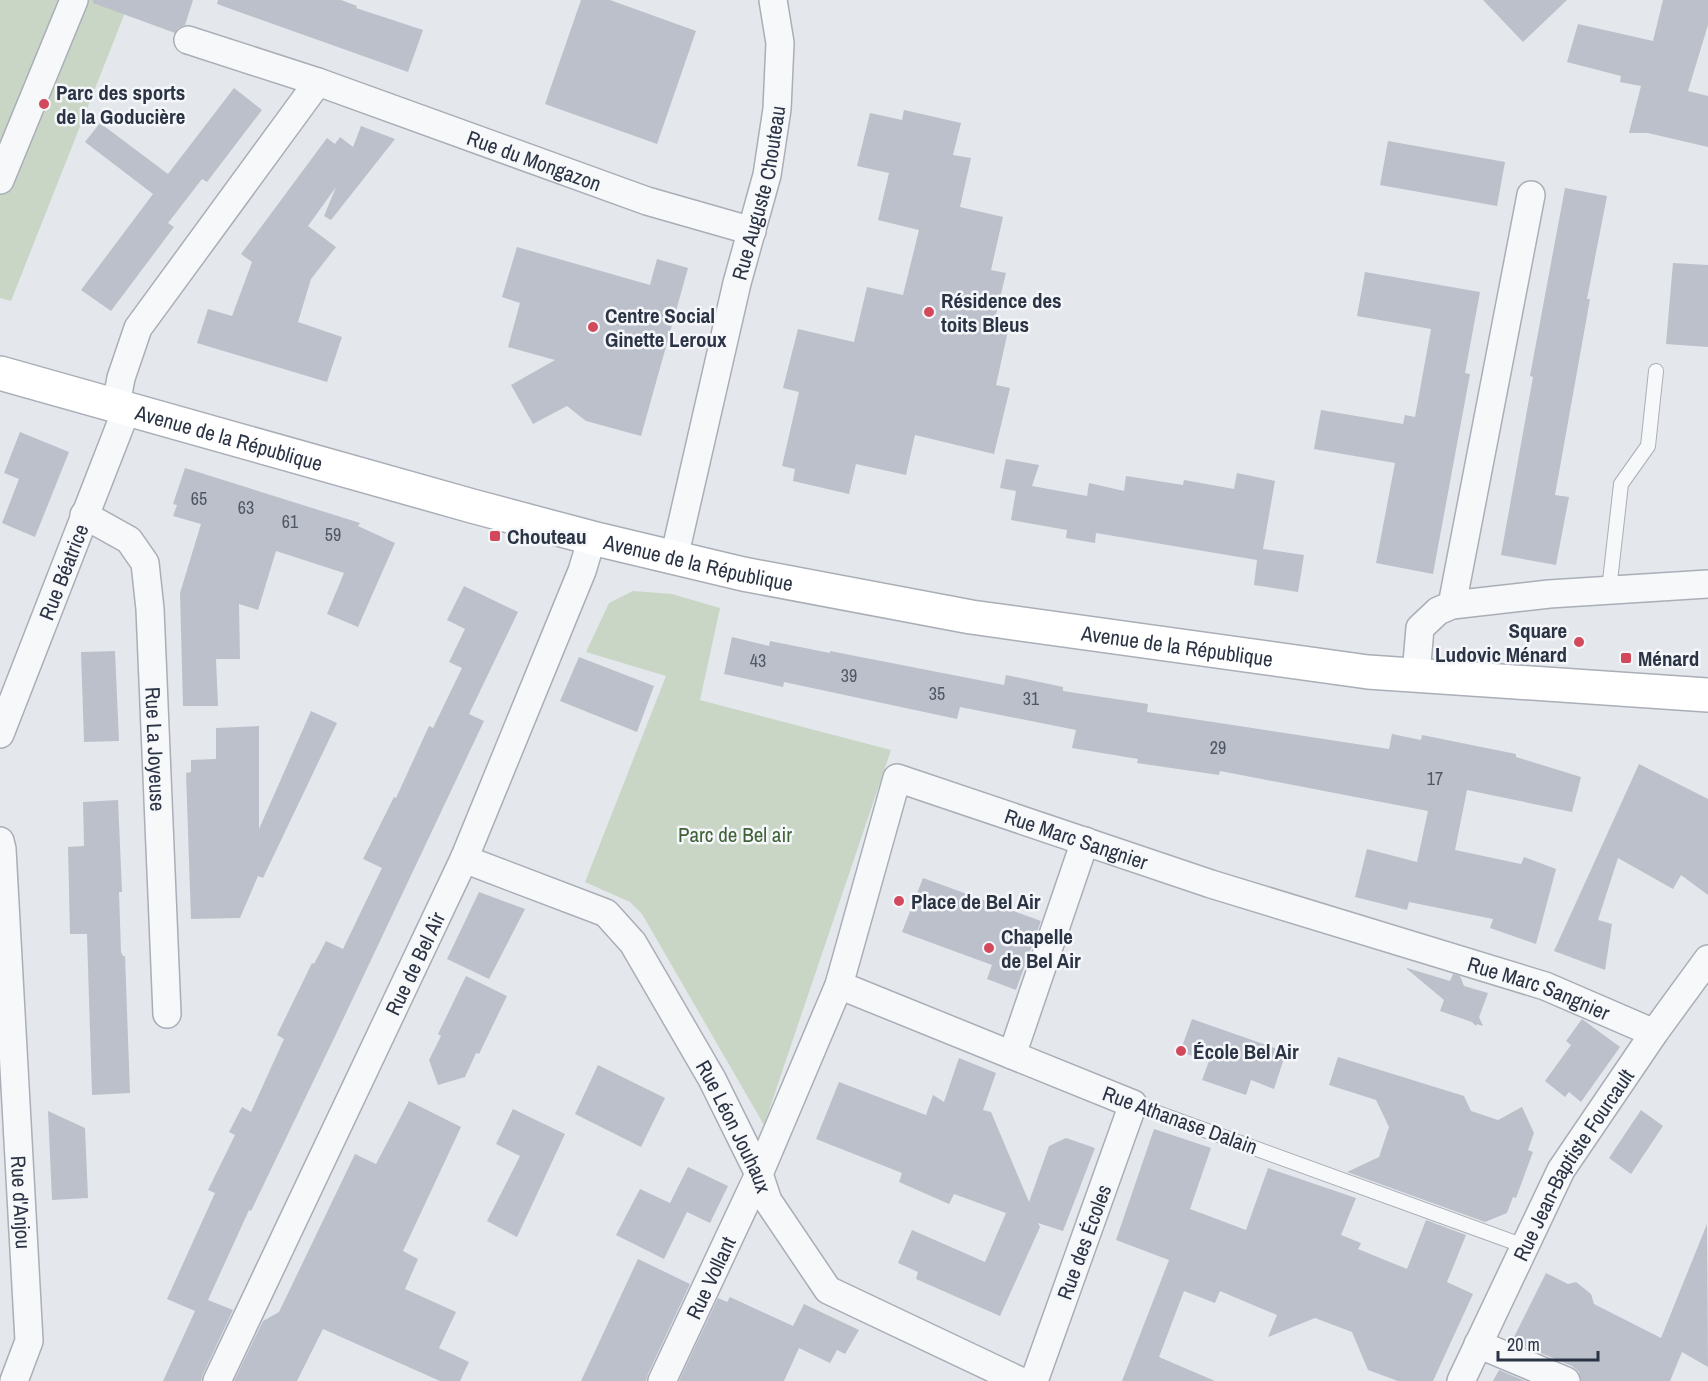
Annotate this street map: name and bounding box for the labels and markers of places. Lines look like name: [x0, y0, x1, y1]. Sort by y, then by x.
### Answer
place label: Parc des sports de la Goducière: [56, 78, 185, 131]
marker: Parc des sports de la Goducière: [37, 97, 51, 111]
place label: Résidence des toits Bleus: [941, 286, 1062, 339]
place label: Centre Social Ginette Leroux: [605, 301, 727, 354]
marker: Résidence des toits Bleus: [922, 305, 936, 319]
marker: Centre Social Ginette Leroux: [586, 320, 600, 334]
place label: Chouteau: [507, 522, 586, 551]
marker: Chouteau: [488, 529, 502, 543]
place label: Square Ludovic Ménard: [1435, 616, 1567, 669]
marker: Square Ludovic Ménard: [1572, 635, 1586, 649]
place label: Ménard: [1638, 644, 1699, 673]
marker: Ménard: [1619, 651, 1633, 665]
place label: Place de Bel Air: [911, 887, 1041, 916]
marker: Place de Bel Air: [892, 894, 906, 908]
place label: Chapelle de Bel Air: [1001, 922, 1081, 975]
marker: Chapelle de Bel Air: [982, 941, 996, 955]
place label: École Bel Air: [1193, 1037, 1299, 1066]
marker: École Bel Air: [1174, 1044, 1188, 1058]

